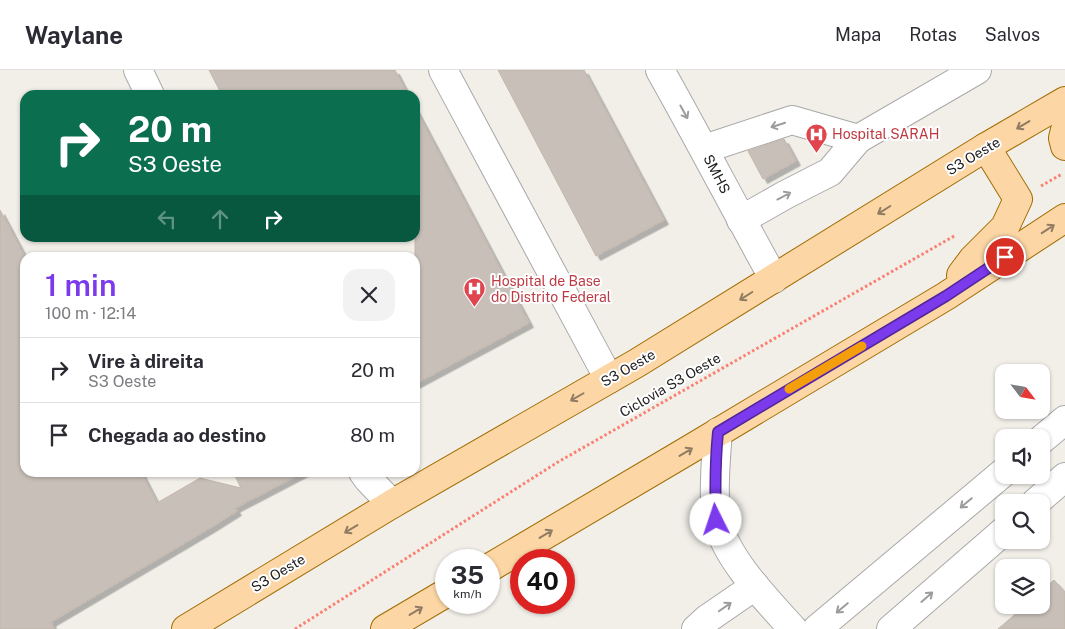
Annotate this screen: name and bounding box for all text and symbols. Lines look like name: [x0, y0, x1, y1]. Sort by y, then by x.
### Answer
text: Waylane: [25, 21, 123, 49]
text: Mapa: [835, 24, 881, 45]
text: Rotas: [909, 24, 957, 45]
text: Salvos: [985, 24, 1040, 45]
one-way arrow: [679, 105, 689, 120]
text: 20 m: [128, 109, 212, 150]
icon: right: [45, 110, 110, 175]
one-way arrow: [770, 121, 786, 130]
one-way arrow: [1016, 121, 1031, 131]
hospital icon: Hospital SARAH: [804, 122, 828, 153]
place label: Hospital SARAH: [832, 126, 939, 142]
street label: S3 Oeste: [943, 134, 1003, 178]
text: S3 Oeste: [128, 151, 222, 177]
street label: SMHS: [700, 152, 734, 196]
one-way arrow: [776, 191, 791, 201]
icon: left: [153, 205, 181, 233]
icon: ahead: [206, 205, 234, 233]
icon: right: [259, 205, 287, 233]
one-way arrow: [878, 206, 892, 216]
one-way arrow: [1040, 224, 1054, 234]
pin: [984, 236, 1026, 278]
icon: arrive: [991, 243, 1019, 271]
text: 1 min: [45, 267, 116, 303]
button: close: [343, 269, 395, 321]
place label: Hospital de Base do Distrito Federal: [491, 273, 611, 305]
hospital icon: Hospital de Base do Distrito Federal: [463, 277, 487, 308]
one-way arrow: [740, 291, 754, 301]
text: 100 m · 12:14: [45, 304, 136, 323]
street label: S3 Oeste: [598, 346, 658, 390]
text: Vire à direita: [88, 350, 204, 372]
street label: Ciclovia S3 Oeste: [617, 350, 723, 420]
icon: right: [45, 356, 73, 384]
text: 20 m: [351, 359, 395, 381]
north arrow: [995, 364, 1050, 419]
map controls: [995, 364, 1050, 614]
text: S3 Oeste: [88, 372, 156, 391]
one-way arrow: [570, 393, 585, 403]
icon: arrive: [45, 421, 73, 449]
text: Chegada ao destino: [88, 424, 266, 446]
text: 80 m: [350, 424, 395, 446]
button: sound: [995, 429, 1050, 484]
one-way arrow: [678, 446, 692, 456]
position arrow: [689, 493, 741, 545]
button: search: [995, 494, 1050, 549]
one-way arrow: [960, 498, 973, 509]
one-way arrow: [344, 524, 358, 534]
one-way arrow: [538, 529, 552, 539]
speed limit sign: 40: [510, 549, 575, 614]
street label: S3 Oeste: [248, 551, 308, 595]
button: layers: [995, 559, 1050, 614]
text: 35: [451, 560, 484, 590]
text: km/h: [453, 587, 482, 601]
one-way arrow: [921, 591, 934, 603]
one-way arrow: [717, 602, 731, 612]
one-way arrow: [836, 602, 849, 614]
one-way arrow: [408, 605, 422, 615]

